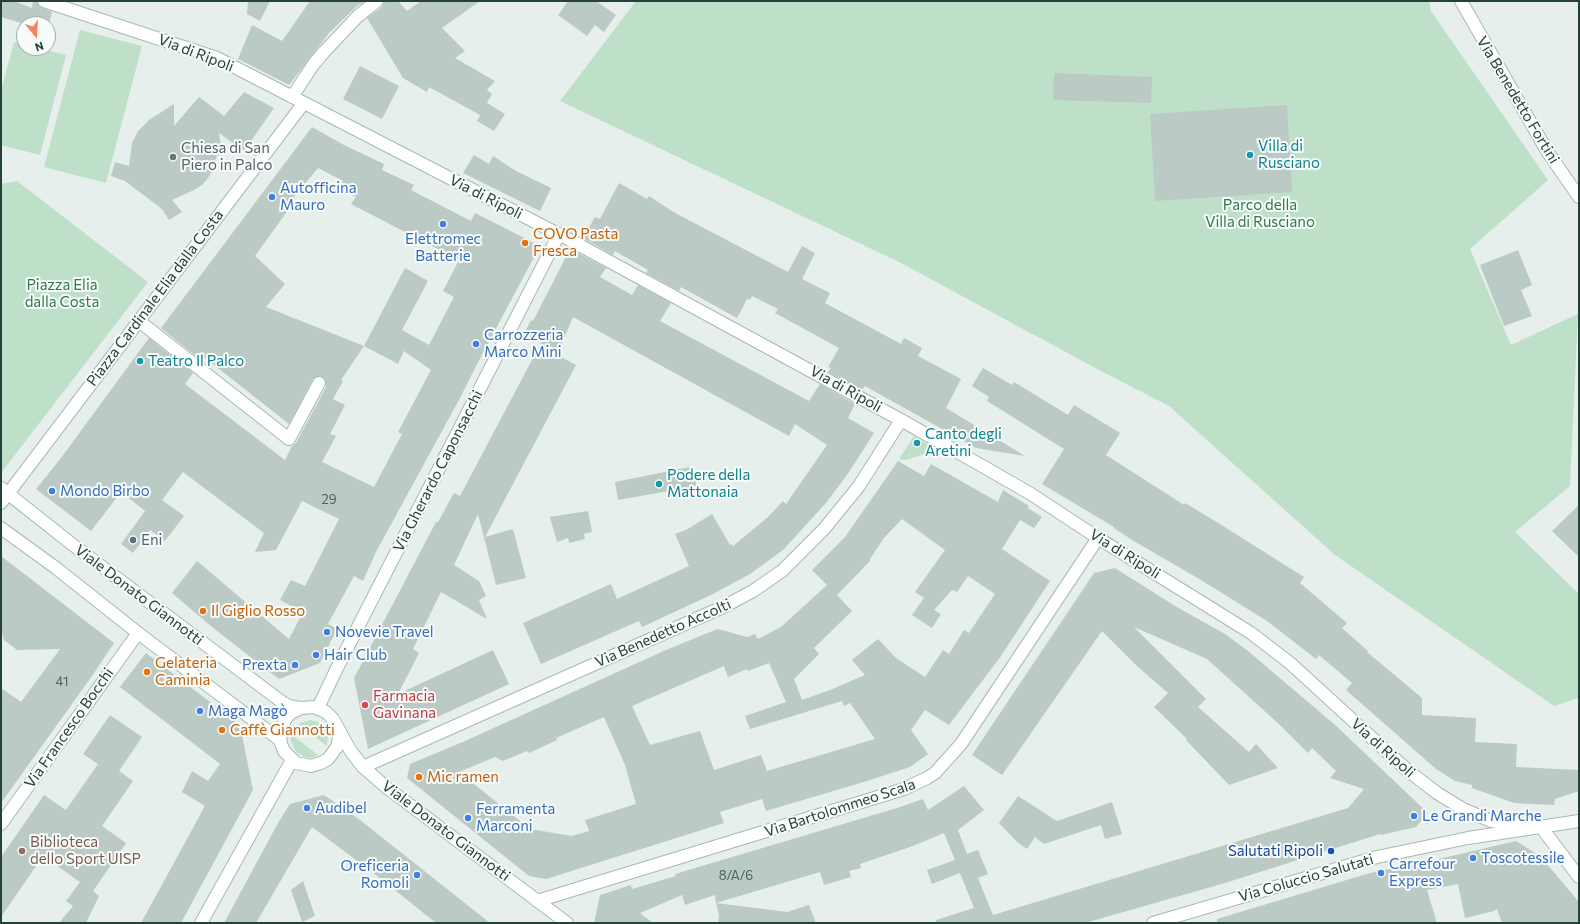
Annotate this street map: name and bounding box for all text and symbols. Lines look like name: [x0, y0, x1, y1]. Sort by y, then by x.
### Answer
north arrow: [16, 16, 56, 56]
street label: Via di Ripoli: [156, 30, 236, 76]
street label: Via Benedetto Fortini: [1473, 33, 1563, 167]
text: N: [34, 39, 46, 54]
place label: Villa di Rusciano: [1258, 137, 1320, 172]
place label: Chiesa di San Piero in Palco: [181, 139, 273, 174]
marker: Villa di Rusciano: [1245, 150, 1255, 160]
marker: Chiesa di San Piero in Palco: [168, 152, 178, 162]
street label: Via di Ripoli: [446, 171, 526, 223]
place label: Autofficina Mauro: [280, 179, 357, 214]
marker: Autofficina Mauro: [267, 192, 277, 202]
park label: Parco della Villa di Rusciano: [1205, 196, 1315, 231]
street label: Piazza Cardinale Elia dalla Costa: [83, 206, 227, 390]
marker: Elettromec Batterie: [438, 219, 448, 229]
place label: COVO Pasta Fresca: [533, 225, 618, 260]
place label: Elettromec Batterie: [405, 230, 481, 265]
marker: COVO Pasta Fresca: [520, 238, 530, 248]
park label: Piazza Elia dalla Costa: [25, 276, 99, 311]
place label: Carrozzeria Marco Mini: [484, 326, 563, 361]
marker: Carrozzeria Marco Mini: [471, 339, 481, 349]
place label: Teatro Il Palco: [148, 352, 244, 370]
marker: Teatro Il Palco: [135, 356, 145, 366]
street label: Via di Ripoli: [807, 362, 885, 416]
street label: Via Gherardo Caponsacchi: [389, 387, 487, 555]
place label: Canto degli Aretini: [925, 425, 1002, 460]
marker: Canto degli Aretini: [912, 438, 922, 448]
place label: Podere della Mattonaia: [667, 466, 750, 501]
marker: Podere della Mattonaia: [654, 479, 664, 489]
place label: Mondo Birbo: [60, 482, 150, 500]
marker: Mondo Birbo: [47, 486, 57, 496]
house number: 29: [321, 492, 337, 508]
street label: Via di Ripoli: [1086, 525, 1164, 583]
place label: Eni: [141, 531, 162, 549]
marker: Eni: [128, 535, 138, 545]
street label: Viale Donato Giannotti: [71, 541, 207, 649]
street label: Via Benedetto Accolti: [592, 595, 734, 671]
place label: Il Giglio Rosso: [211, 602, 305, 620]
marker: Il Giglio Rosso: [198, 606, 208, 616]
place label: Novevie Travel: [335, 623, 434, 641]
marker: Novevie Travel: [322, 627, 332, 637]
place label: Hair Club: [324, 646, 387, 664]
marker: Hair Club: [311, 650, 321, 660]
place label: Gelateria Caminia: [155, 654, 217, 689]
place label: Prexta: [242, 656, 287, 674]
marker: Prexta: [290, 660, 300, 670]
street label: Via Francesco Bocchi: [21, 664, 117, 792]
marker: Gelateria Caminia: [142, 667, 152, 677]
house number: 41: [56, 674, 68, 690]
place label: Farmacia Gavinana: [373, 687, 436, 722]
marker: Farmacia Gavinana: [360, 700, 370, 710]
place label: Maga Magò: [208, 702, 288, 720]
marker: Maga Magò: [195, 706, 205, 716]
street label: Via di Ripoli: [1347, 715, 1419, 781]
place label: Caffè Giannotti: [230, 721, 335, 739]
marker: Caffè Giannotti: [217, 725, 227, 735]
place label: Mic ramen: [427, 768, 499, 786]
marker: Mic ramen: [414, 772, 424, 782]
street label: Via Bartolommeo Scala: [762, 775, 918, 841]
street label: Viale Donato Giannotti: [378, 777, 514, 885]
place label: Audibel: [315, 799, 367, 817]
place label: Ferramenta Marconi: [476, 800, 555, 835]
marker: Audibel: [302, 803, 312, 813]
place label: Le Grandi Marche: [1422, 807, 1542, 825]
marker: Le Grandi Marche: [1409, 811, 1419, 821]
marker: Ferramenta Marconi: [463, 813, 473, 823]
place label: Biblioteca dello Sport UISP: [30, 833, 141, 868]
place label: Salutati Ripoli: [1228, 842, 1323, 860]
marker: Biblioteca dello Sport UISP: [17, 846, 27, 856]
marker: Salutati Ripoli: [1326, 846, 1336, 856]
place label: Toscotessile: [1481, 849, 1565, 867]
street label: Via Coluccio Salutati: [1236, 850, 1376, 906]
marker: Toscotessile: [1468, 853, 1478, 863]
place label: Carrefour Express: [1389, 855, 1456, 890]
place label: Oreficeria Romoli: [340, 857, 409, 892]
house number: 8/A/6: [719, 868, 753, 884]
marker: Carrefour Express: [1376, 868, 1386, 878]
marker: Oreficeria Romoli: [412, 870, 422, 880]

